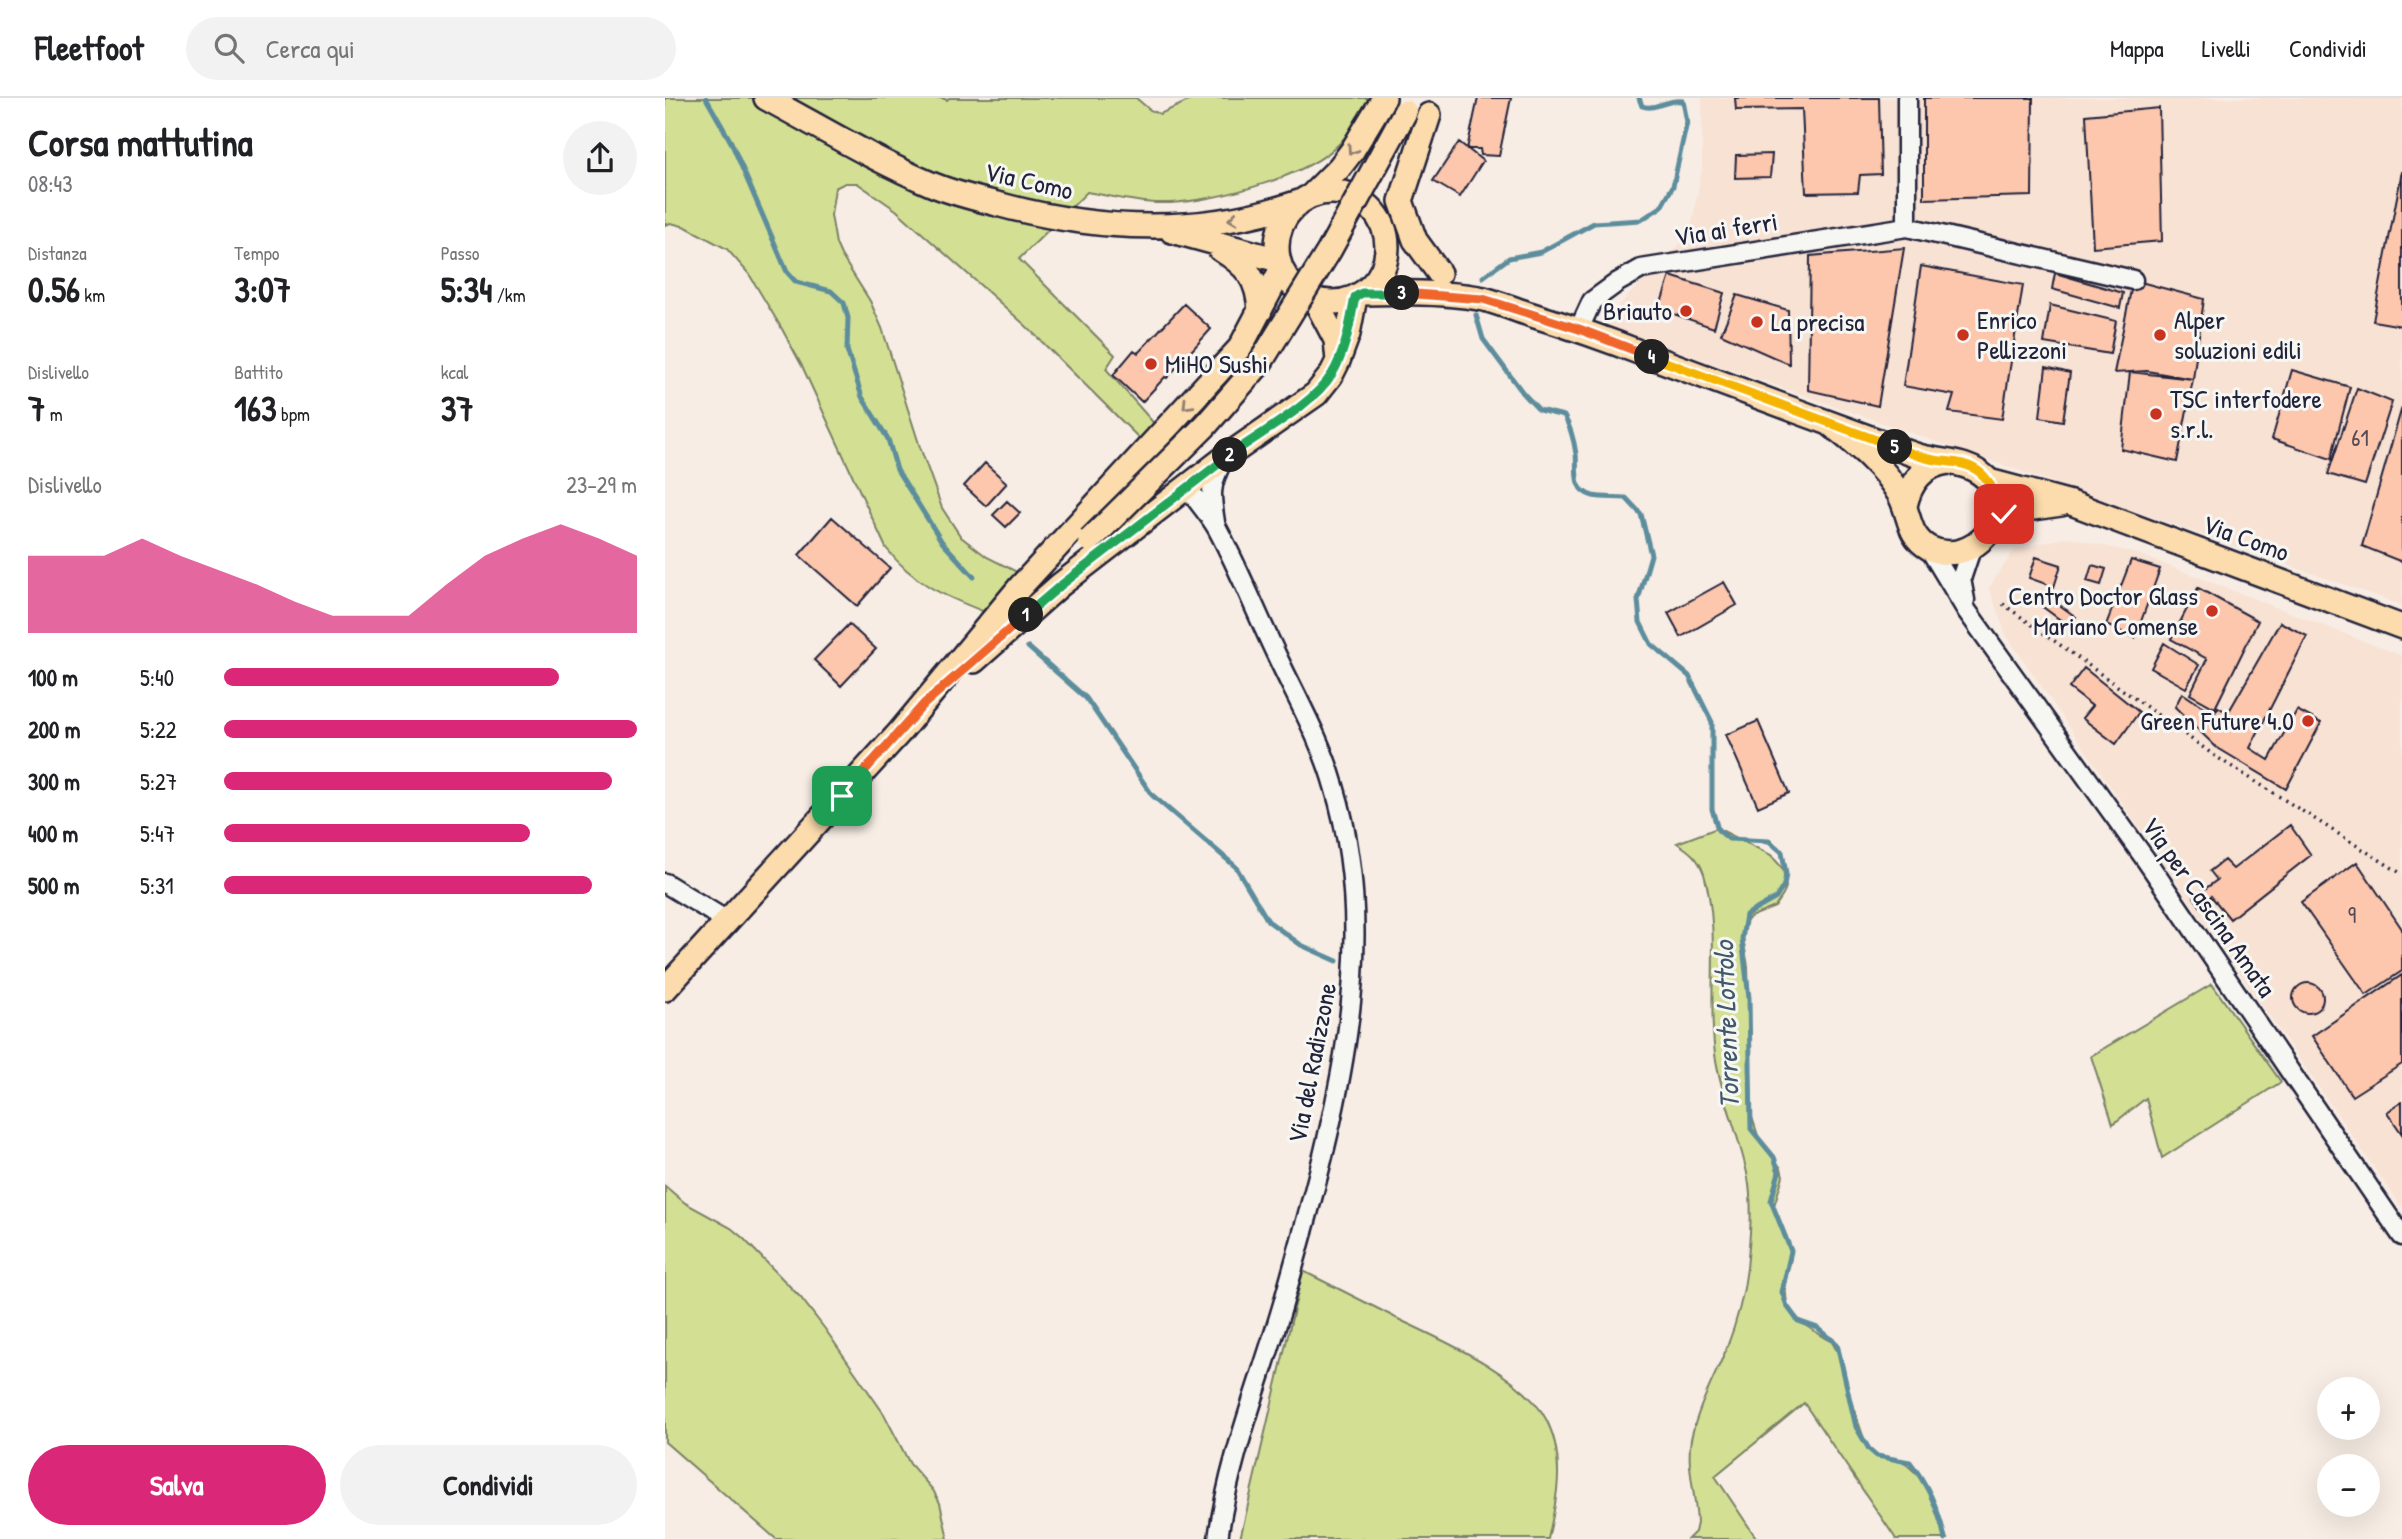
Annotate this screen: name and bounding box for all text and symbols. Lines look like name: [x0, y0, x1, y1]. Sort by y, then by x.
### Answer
search box: [186, 17, 676, 80]
text: Fleetfoot: [35, 26, 144, 70]
icon: search: [210, 29, 248, 67]
text: Cerca qui: [266, 31, 355, 66]
text: Mappa: [2110, 32, 2164, 64]
text: Livelli: [2202, 32, 2251, 64]
text: Condividi: [2289, 32, 2367, 64]
text: Corsa mattutina: [28, 116, 253, 168]
button: share: [563, 121, 637, 195]
one-way arrow: [1348, 142, 1360, 155]
street label: Via Como: [982, 153, 1077, 208]
text: 08:43: [28, 168, 73, 199]
street label: Via ai ferri: [1672, 203, 1780, 254]
one-way arrow: [1228, 211, 1239, 226]
text: Distanza: [28, 240, 87, 266]
text: Tempo: [234, 240, 280, 266]
text: Passo: [441, 240, 480, 266]
text: 0.56: [28, 266, 80, 313]
text: 3:07: [234, 266, 291, 313]
text: 5:34: [441, 266, 492, 313]
pin: 3: [1385, 276, 1419, 310]
text: 3: [1397, 279, 1406, 305]
text: km: [80, 282, 105, 308]
text: /km: [492, 282, 526, 308]
place label: Briauto: [1603, 293, 1672, 328]
place label: Enrico Pellizzoni: [1977, 302, 2067, 367]
place label: Alper soluzioni edili: [2174, 302, 2302, 367]
marker: Briauto: [1678, 303, 1694, 319]
place label: La precisa: [1771, 304, 1864, 339]
marker: La precisa: [1749, 314, 1765, 330]
marker: Enrico Pellizzoni: [1955, 327, 1971, 343]
marker: Alper soluzioni edili: [2152, 327, 2168, 343]
pin: 4: [1635, 340, 1669, 374]
text: 4: [1648, 343, 1655, 369]
place label: MiHO Sushi: [1165, 346, 1268, 381]
marker: MiHO Sushi: [1143, 356, 1159, 372]
text: Dislivello: [28, 359, 89, 385]
text: Battito: [234, 359, 283, 385]
text: kcal: [441, 359, 468, 385]
place label: TSC interfodere s.r.l.: [2170, 381, 2322, 446]
text: 7: [28, 385, 45, 432]
text: 163: [234, 385, 277, 432]
text: 37: [441, 385, 474, 432]
one-way arrow: [1182, 397, 1195, 410]
text: m: [45, 401, 63, 427]
text: bpm: [277, 401, 310, 427]
marker: TSC interfodere s.r.l.: [2148, 406, 2164, 422]
house number: 61: [2351, 422, 2369, 453]
pin: 5: [1877, 430, 1913, 464]
text: 5: [1890, 433, 1899, 459]
pin: 2: [1213, 438, 1247, 472]
text: 2: [1225, 441, 1234, 467]
text: Dislivello: [28, 469, 102, 500]
text: 23–29 m: [566, 469, 637, 500]
pin: [1974, 484, 2034, 544]
icon: check: [1985, 495, 2023, 533]
street label: Via Como: [2198, 506, 2294, 569]
place label: Centro Doctor Glass Mariano Comense: [2008, 578, 2198, 643]
pin: 1: [1009, 598, 1043, 632]
text: 1: [1022, 601, 1029, 627]
marker: Centro Doctor Glass Mariano Comense: [2204, 603, 2220, 619]
text: 100 m: [28, 662, 78, 693]
text: 5:40: [140, 662, 174, 693]
place label: Green Future 4.0: [2140, 703, 2294, 738]
marker: Green Future 4.0: [2300, 713, 2316, 729]
text: 200 m: [28, 714, 80, 745]
text: 5:22: [140, 714, 177, 745]
text: 300 m: [28, 766, 80, 797]
text: 5:27: [140, 766, 177, 797]
pin: [812, 766, 872, 826]
icon: arrive: [823, 777, 861, 815]
street label: Via per Cascina Amata: [2134, 810, 2285, 1004]
text: 400 m: [28, 818, 78, 849]
text: 5:47: [140, 818, 175, 849]
text: 500 m: [28, 870, 79, 901]
text: 5:31: [140, 870, 174, 901]
house number: 9: [2348, 899, 2356, 930]
water label: Torrente Lottolo: [1704, 939, 1748, 1110]
street label: Via del Radizzone: [1279, 980, 1344, 1146]
map controls: [2317, 1377, 2380, 1517]
button: +: [2317, 1377, 2380, 1440]
button: Salva: [28, 1445, 326, 1525]
button: Condividi: [340, 1445, 637, 1525]
button: −: [2317, 1454, 2380, 1517]

